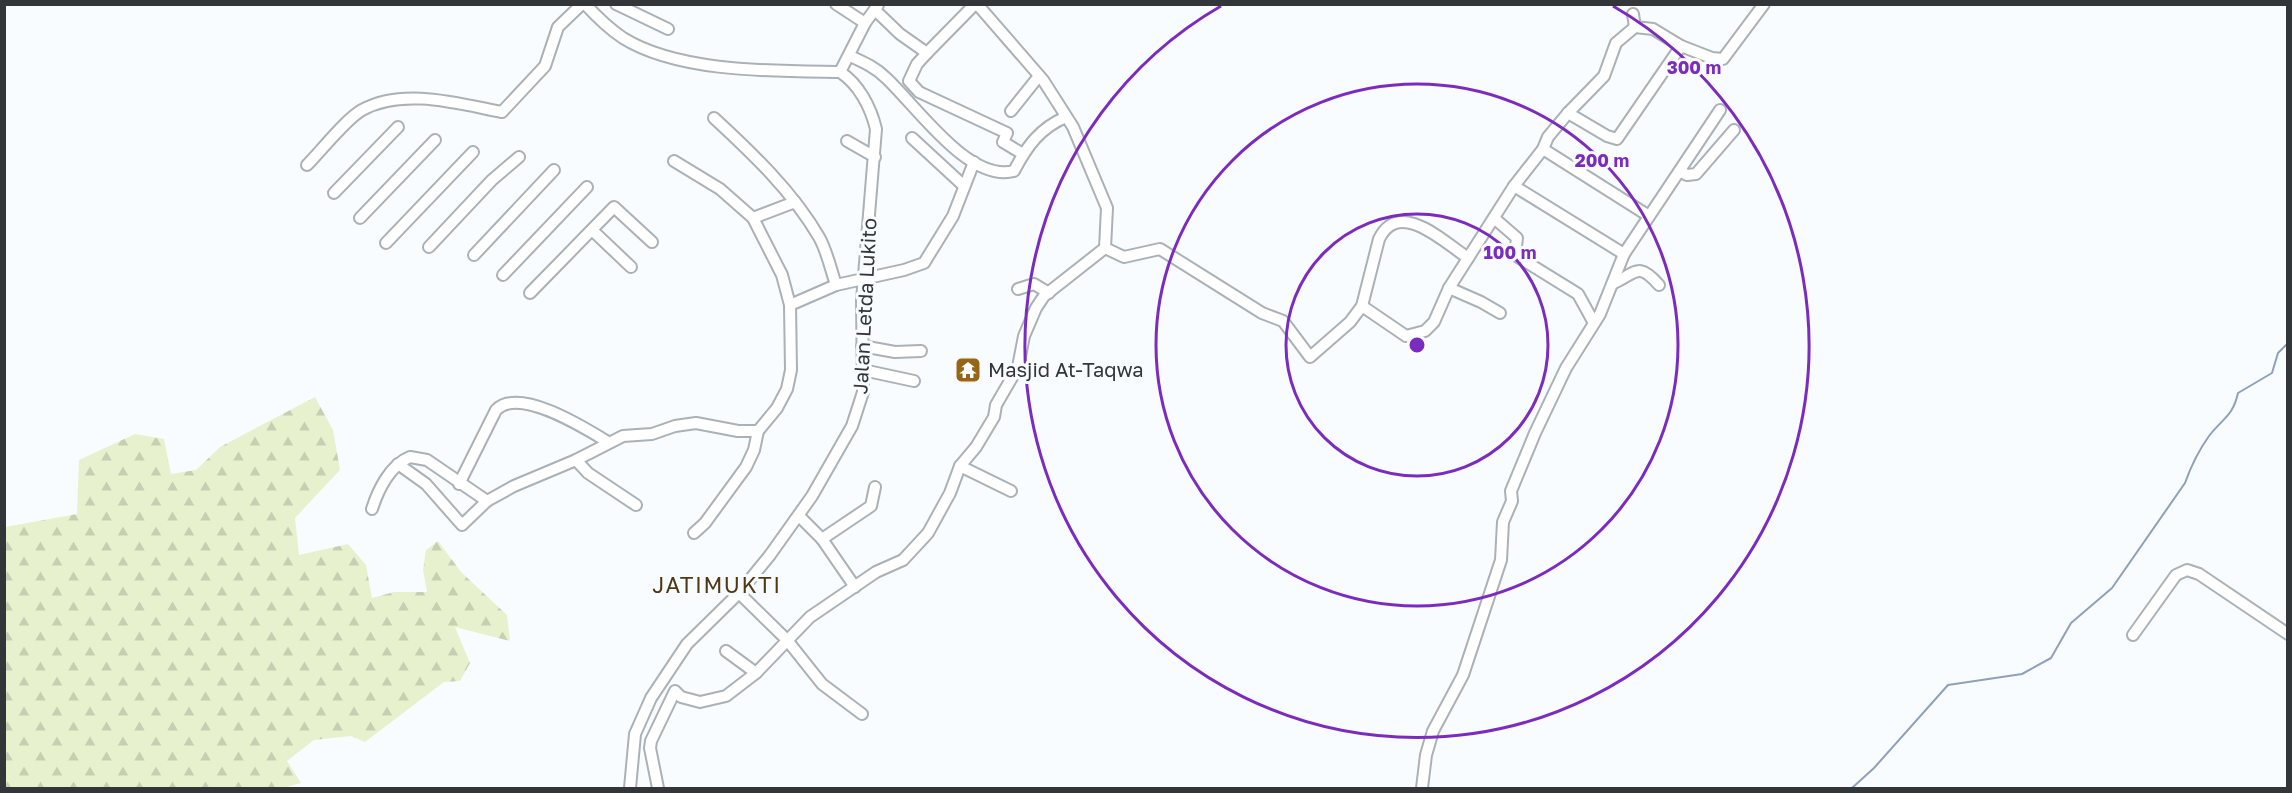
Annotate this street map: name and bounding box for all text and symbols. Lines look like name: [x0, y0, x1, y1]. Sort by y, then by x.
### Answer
text: 300 m: [1667, 56, 1721, 78]
text: 200 m: [1575, 149, 1629, 171]
street label: Jalan Letda Lukito: [847, 217, 881, 395]
text: 100 m: [1484, 241, 1536, 263]
centre of rings: [1407, 335, 1427, 355]
temple icon: Masjid At-Taqwa: [953, 355, 983, 385]
place label: Masjid At-Taqwa: [988, 357, 1144, 381]
district label: JATIMUKTI: [652, 571, 782, 598]

